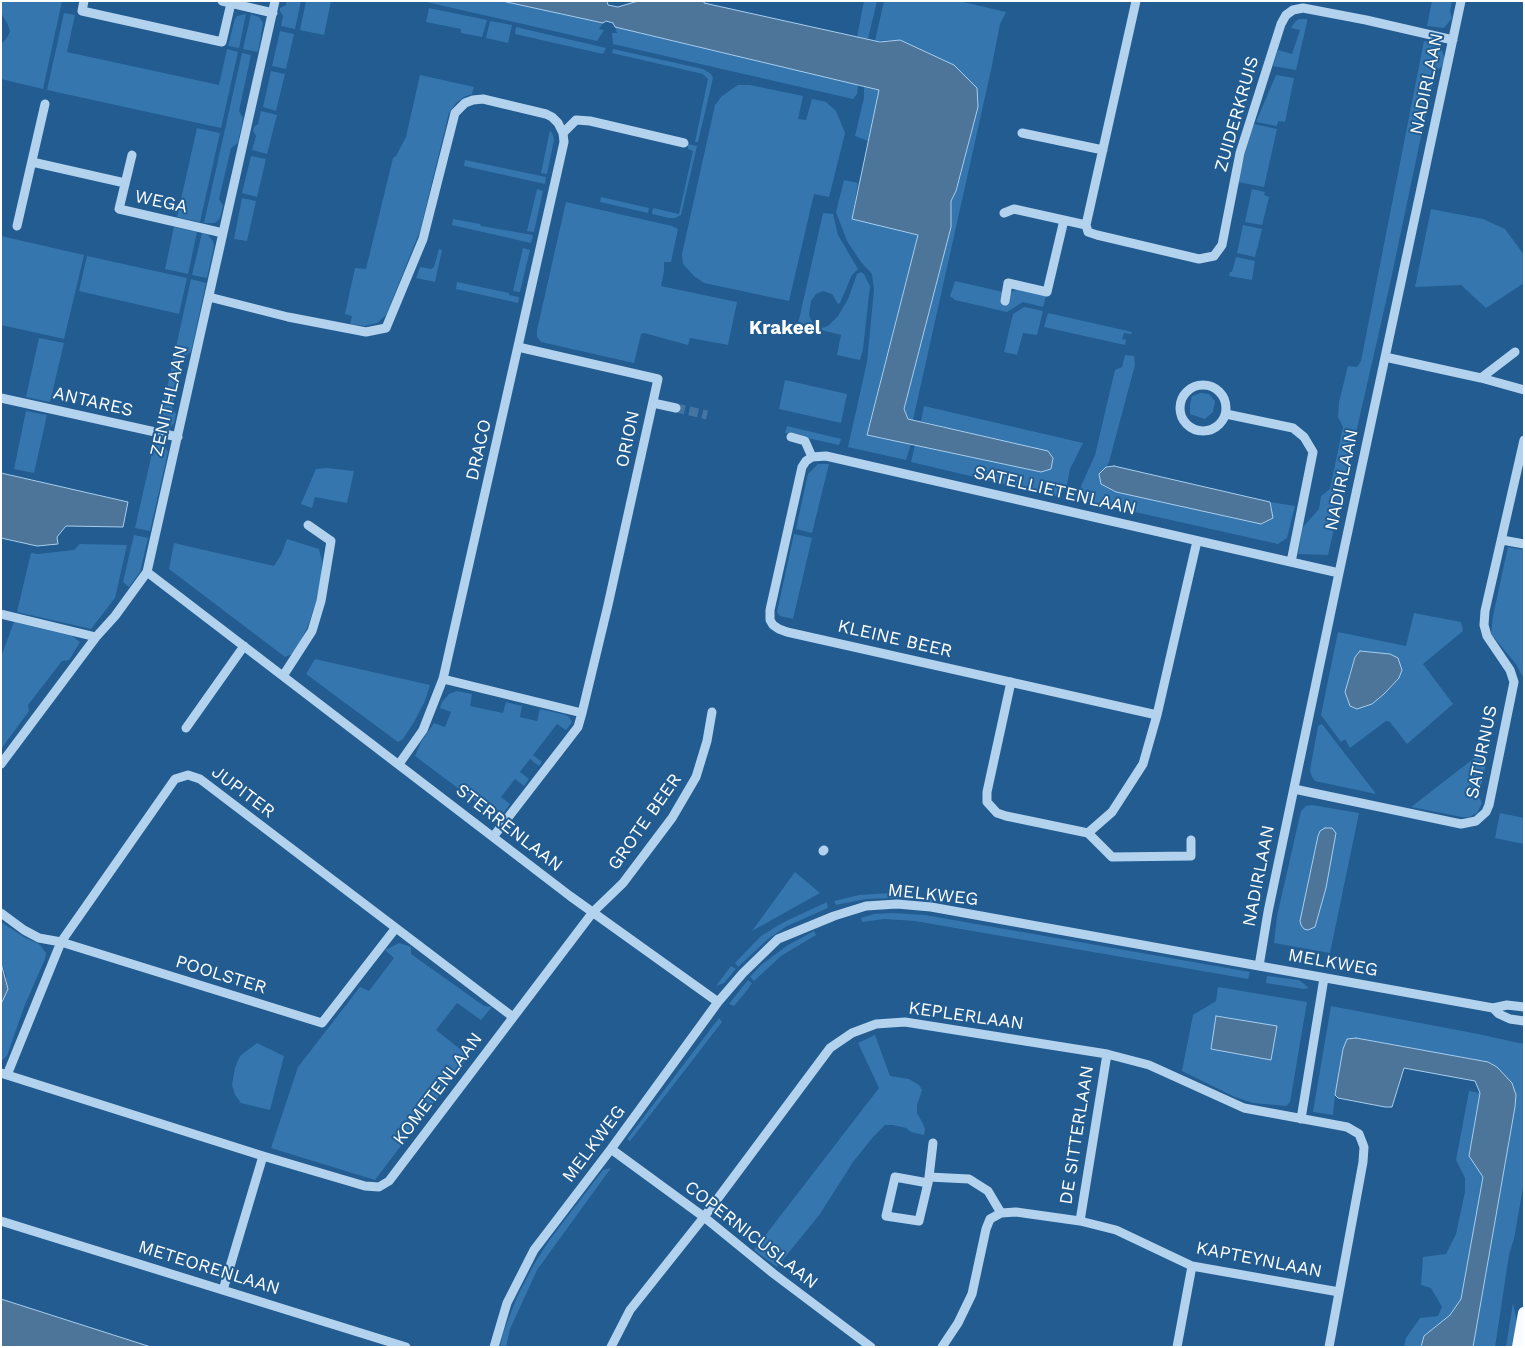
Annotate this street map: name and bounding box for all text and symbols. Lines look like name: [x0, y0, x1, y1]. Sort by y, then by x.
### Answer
street label: NADIRLAAN: [1406, 31, 1448, 137]
street label: ZUIDERKRUIS: [1210, 54, 1264, 174]
street label: WEGA: [133, 186, 189, 218]
district label: Krakeel: [749, 317, 821, 339]
street label: ZENITHLAAN: [146, 343, 192, 459]
street label: ANTARES: [51, 382, 135, 422]
street label: ORION: [611, 409, 645, 469]
street label: DRACO: [461, 417, 497, 483]
street label: NADIRLAAN: [1321, 427, 1363, 533]
street label: SATELLIETENLAAN: [972, 462, 1138, 520]
street label: KLEINE BEER: [836, 615, 954, 663]
street label: SATURNUS: [1462, 703, 1502, 801]
street label: JUPITER: [207, 761, 279, 823]
street label: GROTE BEER: [604, 769, 686, 875]
street label: STERRENLAAN: [451, 780, 567, 876]
street label: NADIRLAAN: [1239, 823, 1279, 929]
street label: MELKWEG: [887, 880, 979, 910]
street label: MELKWEG: [1286, 944, 1380, 982]
street label: POOLSTER: [173, 951, 269, 999]
street label: KEPLERLAAN: [907, 997, 1025, 1035]
street label: KOMETENLAAN: [389, 1029, 487, 1149]
street label: DE SITTERLAAN: [1055, 1064, 1099, 1206]
street label: MELKWEG: [558, 1101, 630, 1187]
street label: COPERNICUSLAAN: [680, 1176, 822, 1294]
street label: METEORENLAAN: [136, 1236, 282, 1300]
street label: KAPTEYNLAAN: [1194, 1237, 1324, 1283]

